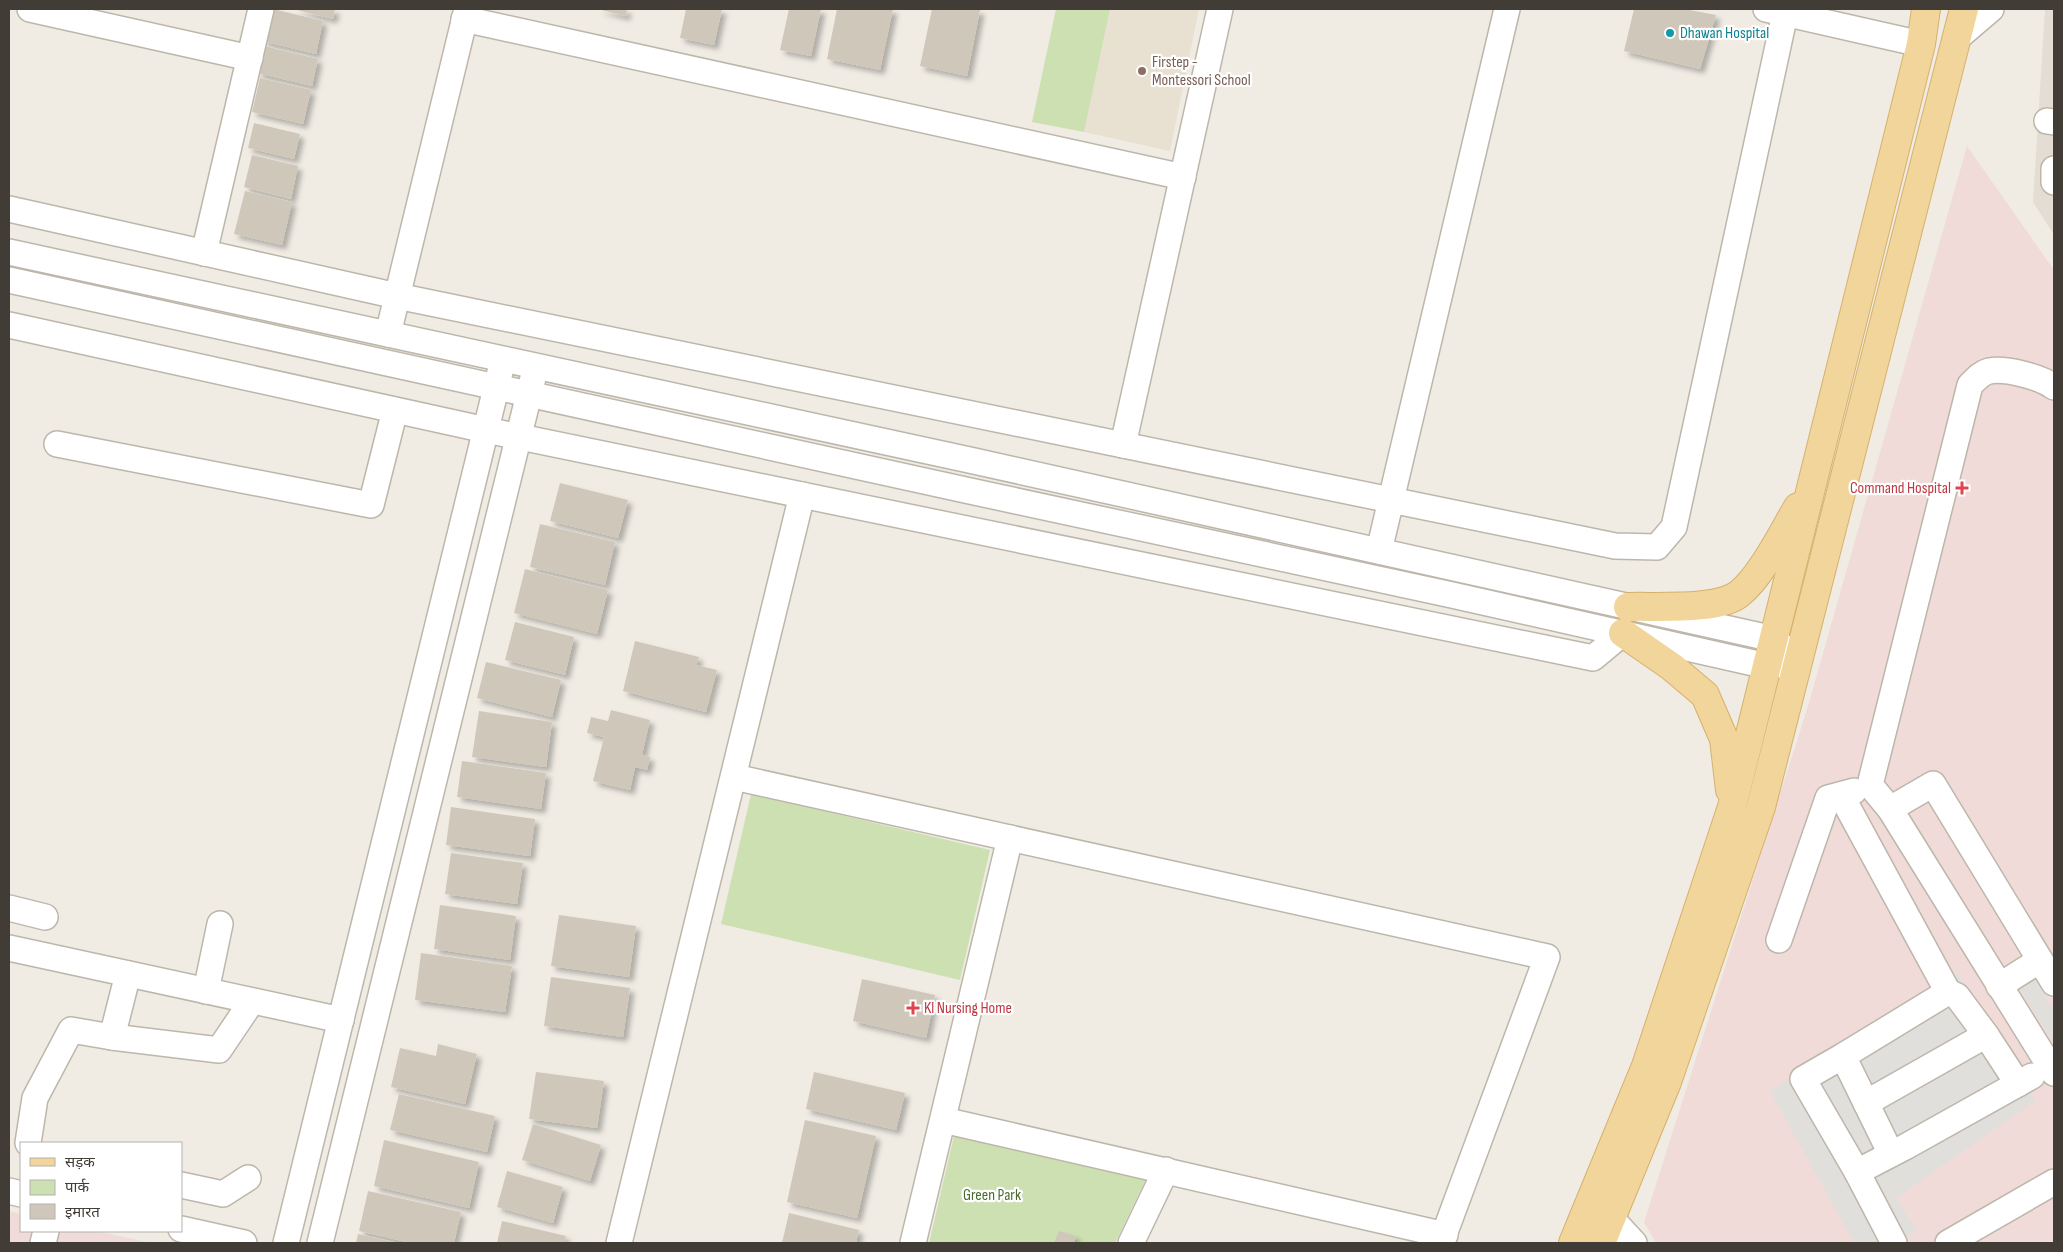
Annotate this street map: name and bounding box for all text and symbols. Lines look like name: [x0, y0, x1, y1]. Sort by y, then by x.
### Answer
place label: Dhawan Hospital: [1680, 24, 1769, 43]
marker: Dhawan Hospital: [1664, 27, 1676, 39]
place label: Firstep - Montessori School: [1152, 53, 1251, 90]
marker: Firstep - Montessori School: [1136, 65, 1148, 77]
place label: Command Hospital: [1850, 479, 1951, 498]
marker: Command Hospital: [1955, 481, 1969, 495]
place label: Kl Nursing Home: [924, 999, 1012, 1018]
marker: Kl Nursing Home: [906, 1001, 920, 1015]
legend: [20, 1142, 182, 1232]
text: सड़क: [65, 1153, 95, 1172]
text: पार्क: [65, 1178, 89, 1197]
park label: Green Park: [963, 1186, 1021, 1205]
text: इमारत: [65, 1203, 100, 1222]

